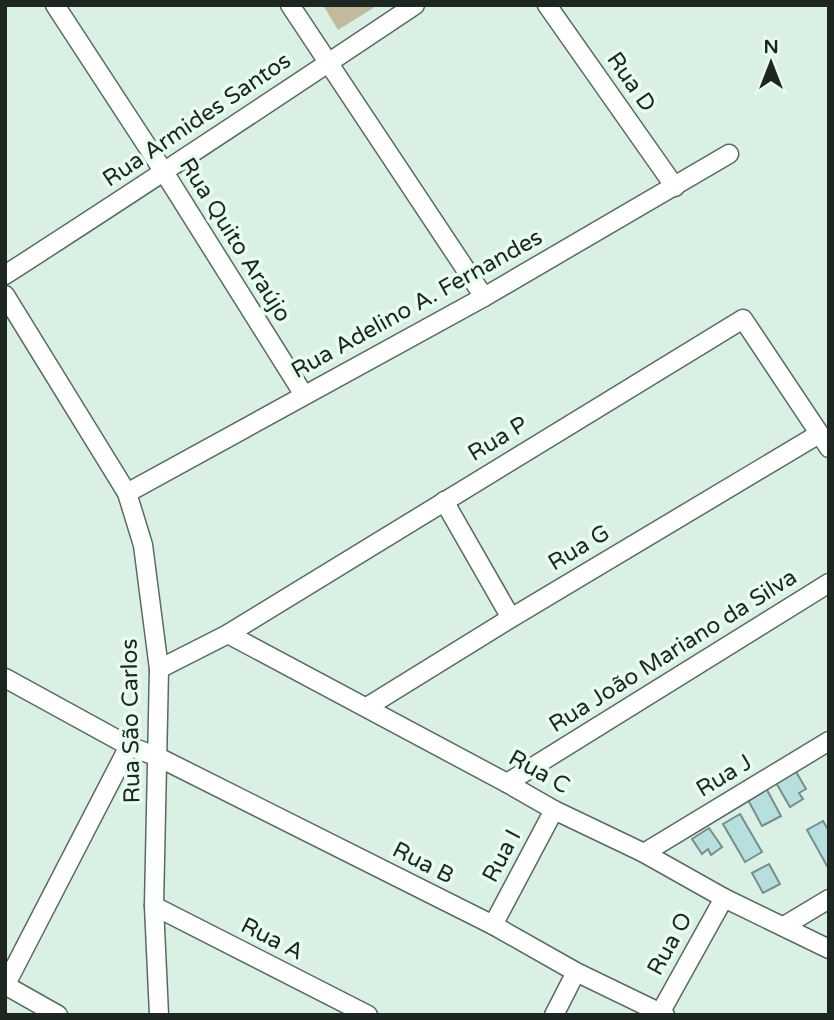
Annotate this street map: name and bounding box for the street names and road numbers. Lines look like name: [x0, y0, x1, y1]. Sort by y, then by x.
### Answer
street label: Rua Armides Santos: [98, 47, 296, 193]
street label: Rua D: [600, 47, 662, 117]
street label: Rua Quito Araújo: [173, 153, 297, 327]
street label: Rua Adelino A. Fernandes: [287, 223, 547, 385]
street label: Rua P: [463, 410, 533, 468]
street label: Rua G: [543, 519, 615, 577]
street label: Rua João Mariano da Silva: [544, 563, 802, 739]
street label: Rua São Carlos: [116, 638, 146, 804]
street label: Rua C: [504, 744, 574, 800]
street label: Rua J: [691, 749, 757, 803]
street label: Rua I: [477, 825, 527, 887]
street label: Rua B: [388, 836, 458, 890]
street label: Rua O: [641, 907, 699, 981]
street label: Rua A: [236, 911, 308, 967]

